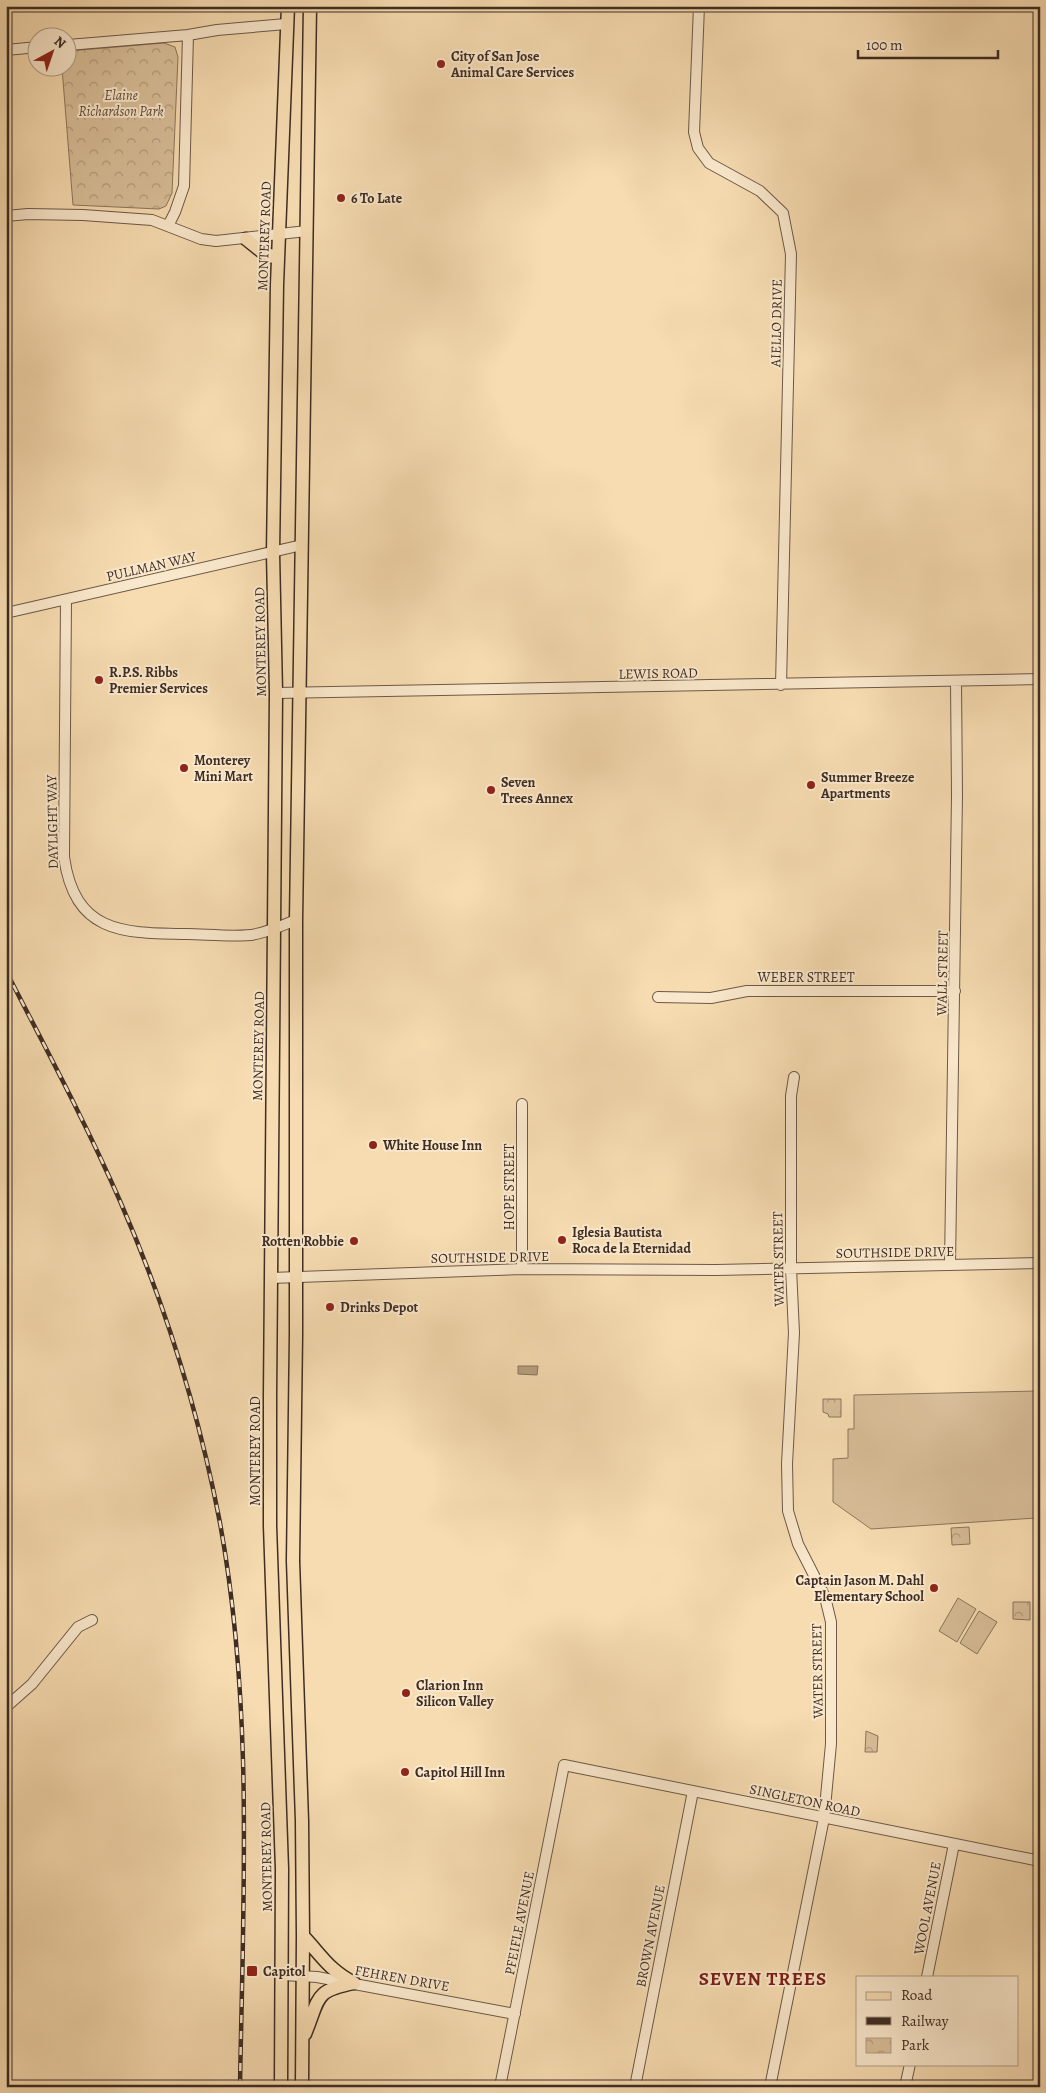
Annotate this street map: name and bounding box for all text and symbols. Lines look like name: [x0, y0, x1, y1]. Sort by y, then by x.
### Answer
north arrow: [28, 28, 78, 78]
scale bar: [858, 28, 998, 60]
text: N: [50, 32, 70, 53]
text: 100 m: [866, 35, 903, 55]
place label: City of San Jose Animal Care Services: [450, 47, 575, 82]
marker: City of San Jose Animal Care Services: [435, 58, 447, 70]
park label: Elaine Richardson Park: [78, 86, 164, 121]
street label: MONTEREY ROAD: [253, 181, 276, 291]
place label: 6 To Late: [351, 189, 403, 208]
marker: 6 To Late: [335, 192, 347, 204]
street label: AIELLO DRIVE: [766, 279, 787, 368]
street label: PULLMAN WAY: [104, 547, 198, 586]
street label: MONTEREY ROAD: [250, 587, 271, 697]
place label: R.P.S. Ribbs Premier Services: [109, 663, 208, 698]
street label: LEWIS ROAD: [618, 663, 698, 684]
marker: R.P.S. Ribbs Premier Services: [93, 674, 105, 686]
place label: Monterey Mini Mart: [194, 751, 253, 786]
marker: Monterey Mini Mart: [178, 762, 190, 774]
place label: Summer Breeze Apartments: [820, 768, 915, 803]
place label: Seven Trees Annex: [501, 773, 573, 808]
street label: DAYLIGHT WAY: [42, 774, 63, 869]
marker: Summer Breeze Apartments: [805, 779, 817, 791]
marker: Seven Trees Annex: [485, 784, 497, 796]
street label: WALL STREET: [932, 930, 953, 1017]
street label: WEBER STREET: [756, 968, 855, 987]
street label: MONTEREY ROAD: [248, 991, 269, 1101]
place label: White House Inn: [382, 1136, 482, 1155]
marker: White House Inn: [367, 1139, 379, 1151]
street label: HOPE STREET: [500, 1143, 519, 1230]
street label: WATER STREET: [768, 1211, 789, 1308]
place label: Iglesia Bautista Roca de la Eternidad: [572, 1223, 692, 1258]
place label: Rotten Robbie: [261, 1232, 345, 1251]
marker: Iglesia Bautista Roca de la Eternidad: [556, 1234, 568, 1246]
marker: Rotten Robbie: [348, 1235, 360, 1247]
street label: SOUTHSIDE DRIVE: [836, 1242, 954, 1263]
street label: SOUTHSIDE DRIVE: [431, 1247, 549, 1268]
place label: Drinks Depot: [340, 1298, 419, 1317]
marker: Drinks Depot: [324, 1301, 336, 1313]
street label: MONTEREY ROAD: [246, 1396, 265, 1506]
place label: Captain Jason M. Dahl Elementary School: [795, 1571, 924, 1606]
marker: Captain Jason M. Dahl Elementary School: [928, 1582, 940, 1594]
street label: WATER STREET: [807, 1623, 828, 1720]
place label: Clarion Inn Silicon Valley: [416, 1676, 494, 1711]
marker: Clarion Inn Silicon Valley: [400, 1687, 412, 1699]
place label: Capitol Hill Inn: [415, 1763, 505, 1782]
marker: Capitol Hill Inn: [399, 1766, 411, 1778]
street label: SINGLETON ROAD: [748, 1779, 862, 1822]
street label: MONTEREY ROAD: [256, 1802, 277, 1912]
street label: WOOL AVENUE: [909, 1860, 946, 1957]
street label: PFEIFLE AVENUE: [500, 1869, 539, 1977]
street label: BROWN AVENUE: [631, 1883, 670, 1989]
street label: FEHREN DRIVE: [353, 1961, 451, 1996]
place label: Capitol: [263, 1962, 306, 1981]
marker: Capitol: [245, 1964, 259, 1978]
district label: SEVEN TREES: [699, 1966, 827, 1992]
legend: [856, 1976, 1018, 2066]
text: Road: [901, 1985, 933, 2005]
text: Railway: [901, 2011, 949, 2031]
text: Park: [901, 2035, 930, 2055]

